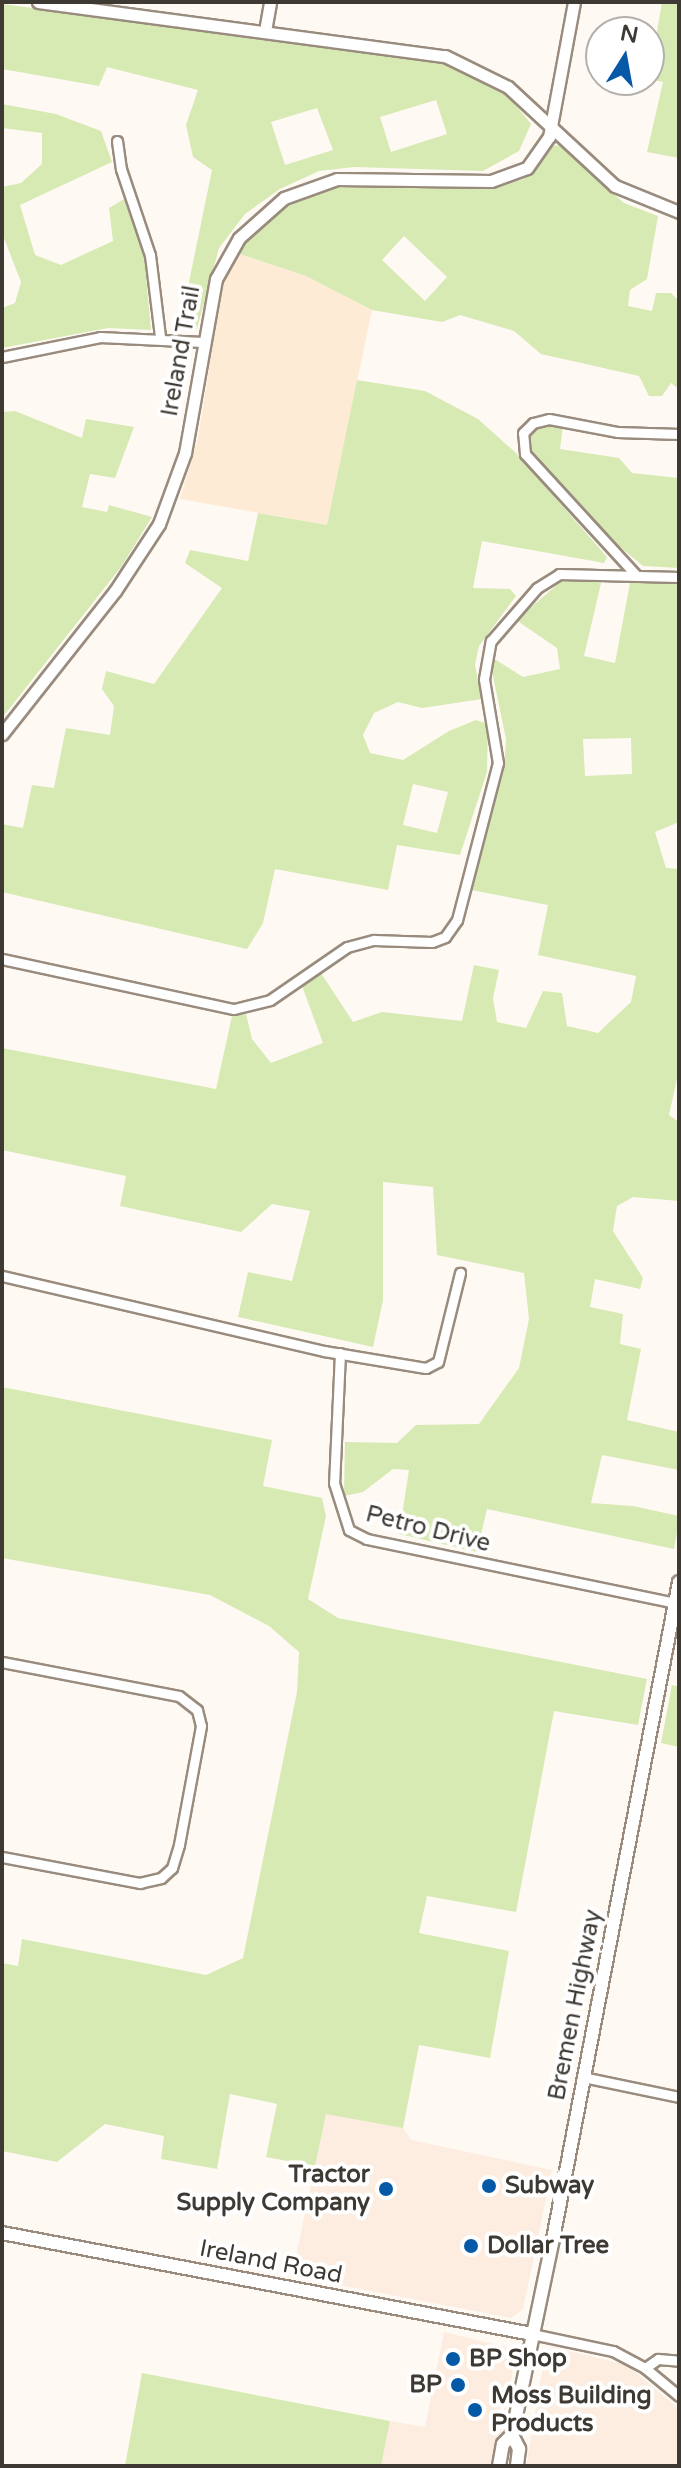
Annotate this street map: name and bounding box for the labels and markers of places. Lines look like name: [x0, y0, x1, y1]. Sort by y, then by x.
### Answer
place label: Tractor Supply Company: [177, 2161, 370, 2217]
place label: Subway: [505, 2172, 594, 2200]
marker: Subway: [480, 2177, 498, 2195]
marker: Tractor Supply Company: [377, 2180, 395, 2198]
place label: Dollar Tree: [487, 2232, 609, 2260]
marker: Dollar Tree: [462, 2237, 480, 2255]
place label: BP Shop: [469, 2345, 567, 2373]
marker: BP Shop: [444, 2350, 462, 2368]
place label: BP: [409, 2371, 442, 2399]
marker: BP: [449, 2376, 467, 2394]
place label: Moss Building Products: [491, 2382, 652, 2438]
marker: Moss Building Products: [466, 2401, 484, 2419]

